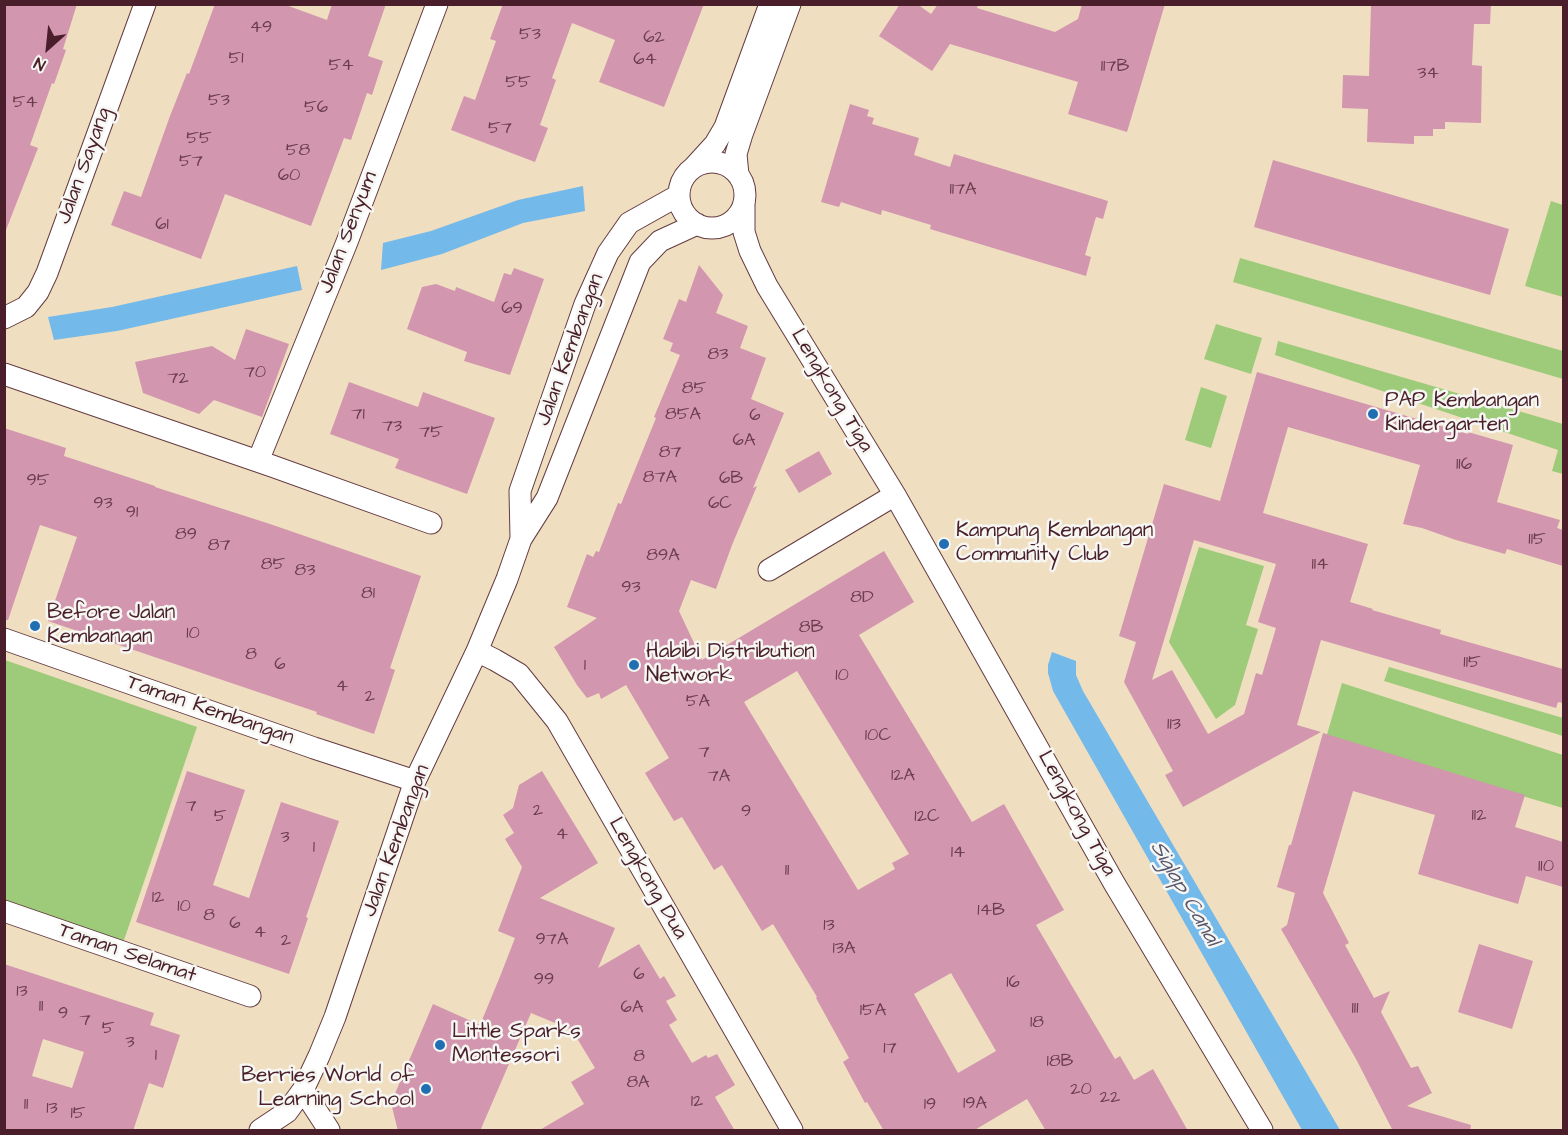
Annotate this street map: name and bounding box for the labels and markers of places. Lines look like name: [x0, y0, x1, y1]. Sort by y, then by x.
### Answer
place label: PAP Kembangan Kindergarten: [1385, 389, 1539, 439]
marker: PAP Kembangan Kindergarten: [1366, 407, 1380, 421]
place label: Kampung Kembangan Community Club: [956, 519, 1153, 569]
marker: Kampung Kembangan Community Club: [937, 537, 951, 551]
place label: Before Jalan Kembangan: [47, 601, 175, 651]
marker: Before Jalan Kembangan: [28, 619, 42, 633]
place label: Habibi Distribution Network: [646, 640, 815, 690]
marker: Habibi Distribution Network: [627, 658, 641, 672]
place label: Little Sparks Montessori: [452, 1020, 581, 1070]
marker: Little Sparks Montessori: [433, 1038, 447, 1052]
place label: Berries World of Learning School: [241, 1064, 414, 1114]
marker: Berries World of Learning School: [419, 1082, 433, 1096]

